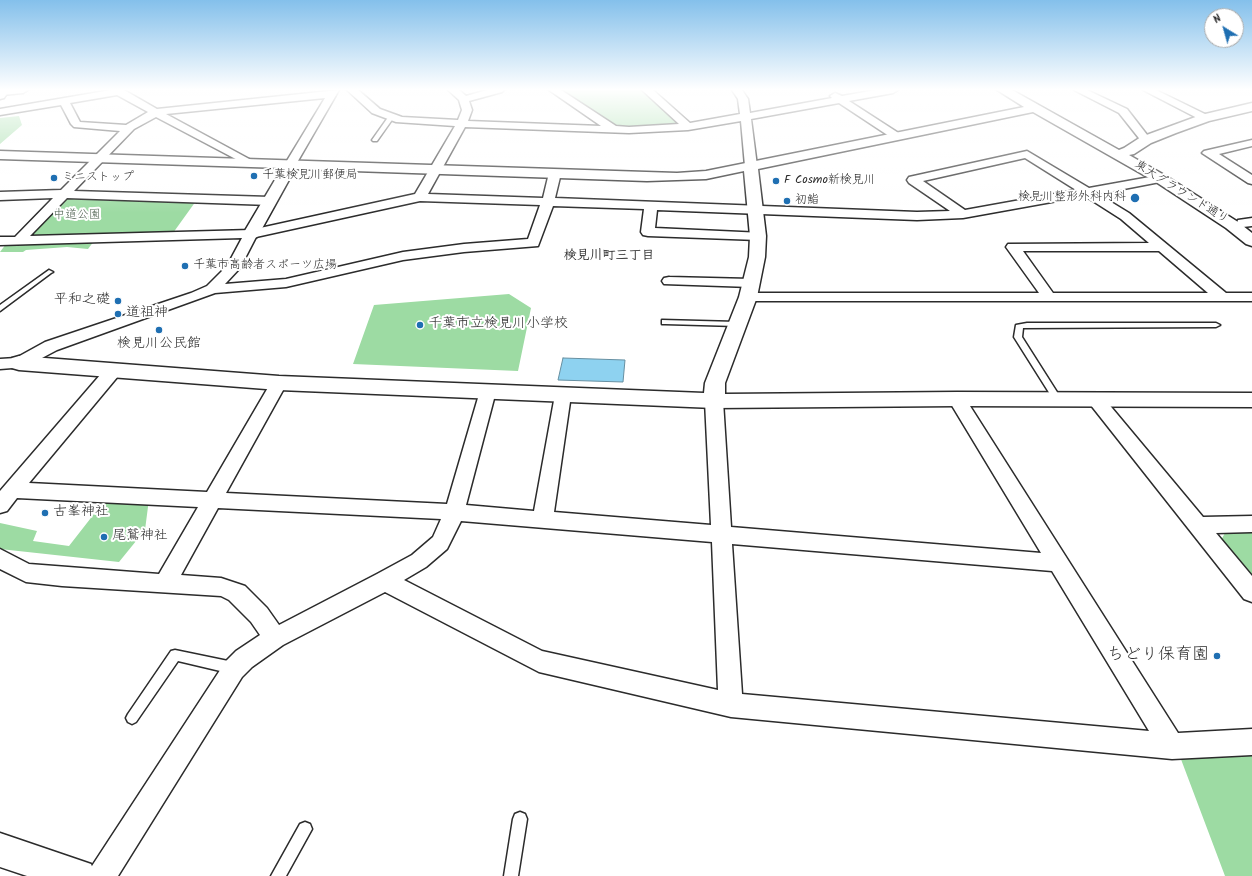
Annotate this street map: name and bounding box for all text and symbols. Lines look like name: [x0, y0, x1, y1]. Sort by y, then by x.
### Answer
north arrow: [1204, 8, 1244, 48]
text: N: [1209, 10, 1226, 28]
street label: 東大グラウンド通り: [1131, 158, 1231, 228]
place label: 千葉検見川郵便局: [262, 169, 358, 183]
place label: ミニストップ: [62, 171, 134, 185]
marker: 千葉検見川郵便局: [249, 171, 259, 181]
marker: ミニストップ: [49, 173, 59, 183]
place label: F Cosmo新検見川: [784, 174, 876, 188]
marker: F Cosmo新検見川: [771, 176, 781, 186]
place label: 検見川整形外科内科: [1018, 191, 1126, 205]
marker: 検見川整形外科内科: [1129, 192, 1141, 204]
place label: 初鮨: [795, 194, 819, 208]
marker: 初鮨: [782, 196, 792, 206]
park label: 中道公園: [53, 209, 101, 223]
district label: 検見川町三丁目: [564, 249, 654, 265]
place label: 千葉市高齢者スポーツ広場: [193, 259, 337, 273]
marker: 千葉市高齢者スポーツ広場: [180, 261, 190, 271]
place label: 平和之礎: [54, 293, 110, 309]
marker: 平和之礎: [113, 296, 123, 306]
place label: 道祖神: [126, 306, 168, 322]
marker: 道祖神: [113, 309, 123, 319]
place label: 千葉市立検見川小学校: [428, 317, 568, 333]
marker: 千葉市立検見川小学校: [415, 320, 425, 330]
marker: 検見川公民館: [154, 325, 164, 335]
place label: 検見川公民館: [117, 337, 201, 353]
place label: 古峯神社: [53, 505, 109, 521]
marker: 古峯神社: [40, 508, 50, 518]
place label: 尾鷲神社: [112, 529, 168, 545]
marker: 尾鷲神社: [99, 532, 109, 542]
place label: ちどり保育園: [1107, 646, 1209, 666]
marker: ちどり保育園: [1212, 651, 1222, 661]

